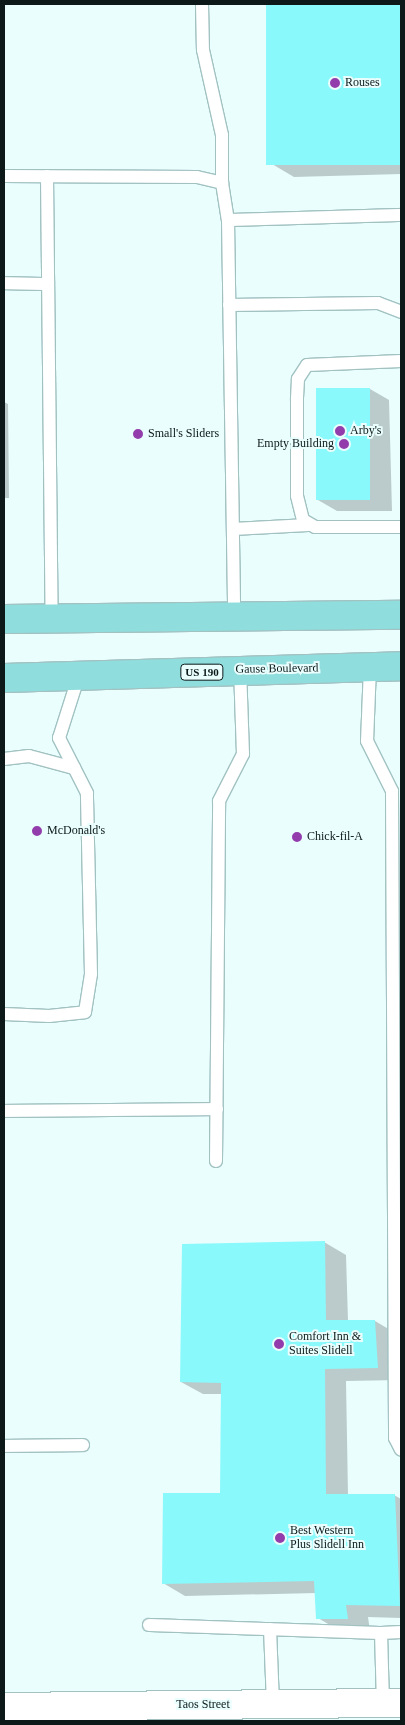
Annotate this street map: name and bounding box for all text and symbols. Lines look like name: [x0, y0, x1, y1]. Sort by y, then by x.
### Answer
place label: Rouses: [345, 76, 380, 90]
marker: Rouses: [329, 77, 341, 89]
place label: Arby's: [350, 424, 381, 438]
marker: Arby's: [334, 425, 346, 437]
place label: Small's Sliders: [148, 427, 219, 441]
marker: Small's Sliders: [132, 428, 144, 440]
place label: Empty Building: [257, 437, 334, 451]
marker: Empty Building: [338, 438, 350, 450]
street label: Gause Boulevard: [235, 661, 319, 677]
road number: US 190: [180, 664, 224, 680]
place label: McDonald's: [47, 824, 105, 838]
marker: McDonald's: [31, 825, 43, 837]
place label: Chick-fil-A: [307, 830, 363, 844]
marker: Chick-fil-A: [291, 831, 303, 843]
place label: Comfort Inn & Suites Slidell: [289, 1330, 361, 1358]
marker: Comfort Inn & Suites Slidell: [273, 1338, 285, 1350]
place label: Best Western Plus Slidell Inn: [290, 1524, 364, 1552]
marker: Best Western Plus Slidell Inn: [274, 1532, 286, 1544]
street label: Taos Street: [176, 1698, 230, 1712]

